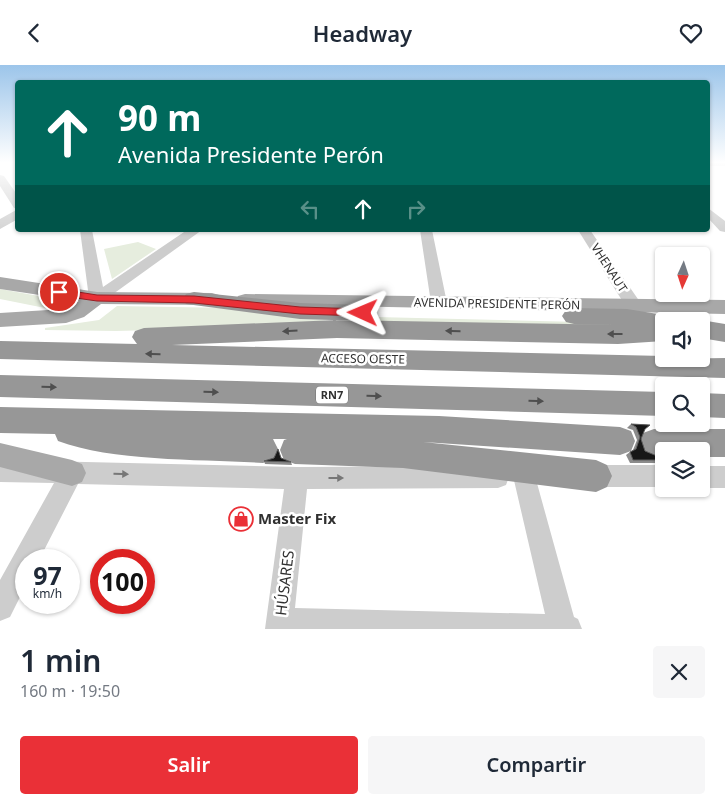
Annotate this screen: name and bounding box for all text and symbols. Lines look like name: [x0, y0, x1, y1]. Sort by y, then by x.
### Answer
text: Headway: [313, 18, 412, 48]
icon: back: [20, 19, 48, 47]
icon: heart: [677, 19, 705, 47]
text: 90 m: [118, 94, 201, 141]
icon: ahead: [35, 100, 100, 165]
text: Avenida Presidente Perón: [118, 139, 384, 169]
icon: left: [296, 195, 324, 223]
icon: ahead: [349, 195, 377, 223]
icon: right: [402, 195, 430, 223]
street label: VHENAUT: [587, 240, 632, 296]
north arrow: [655, 247, 710, 303]
map controls: [655, 247, 710, 497]
pin: [38, 271, 80, 313]
icon: arrive: [45, 278, 73, 306]
position arrow: [336, 286, 388, 338]
street label: AVENIDA PRESIDENTE PERÓN: [414, 294, 580, 313]
button: sound: [655, 312, 710, 367]
one-way arrow: [282, 327, 298, 335]
one-way arrow: [444, 327, 460, 335]
one-way arrow: [607, 330, 623, 338]
street label: ACCESO OESTE: [321, 349, 405, 368]
one-way arrow: [145, 350, 161, 358]
button: search: [655, 377, 710, 432]
one-way arrow: [41, 383, 57, 391]
road number: RN7: [316, 387, 348, 403]
one-way arrow: [203, 388, 219, 396]
one-way arrow: [366, 392, 382, 400]
one-way arrow: [528, 397, 544, 405]
button: layers: [655, 442, 710, 497]
one-way arrow: [113, 470, 129, 478]
one-way arrow: [328, 474, 344, 482]
shop icon: Master Fix: [228, 506, 254, 532]
place label: Master Fix: [258, 508, 336, 528]
speed limit sign: 100: [90, 549, 155, 614]
street label: HÚSARES: [270, 549, 298, 617]
text: 97: [33, 558, 62, 592]
text: km/h: [33, 585, 62, 602]
text: 1 min: [20, 640, 101, 681]
button: close: [653, 646, 705, 698]
text: 160 m · 19:50: [20, 680, 120, 702]
button: Salir: [20, 736, 358, 794]
button: Compartir: [368, 736, 705, 794]

